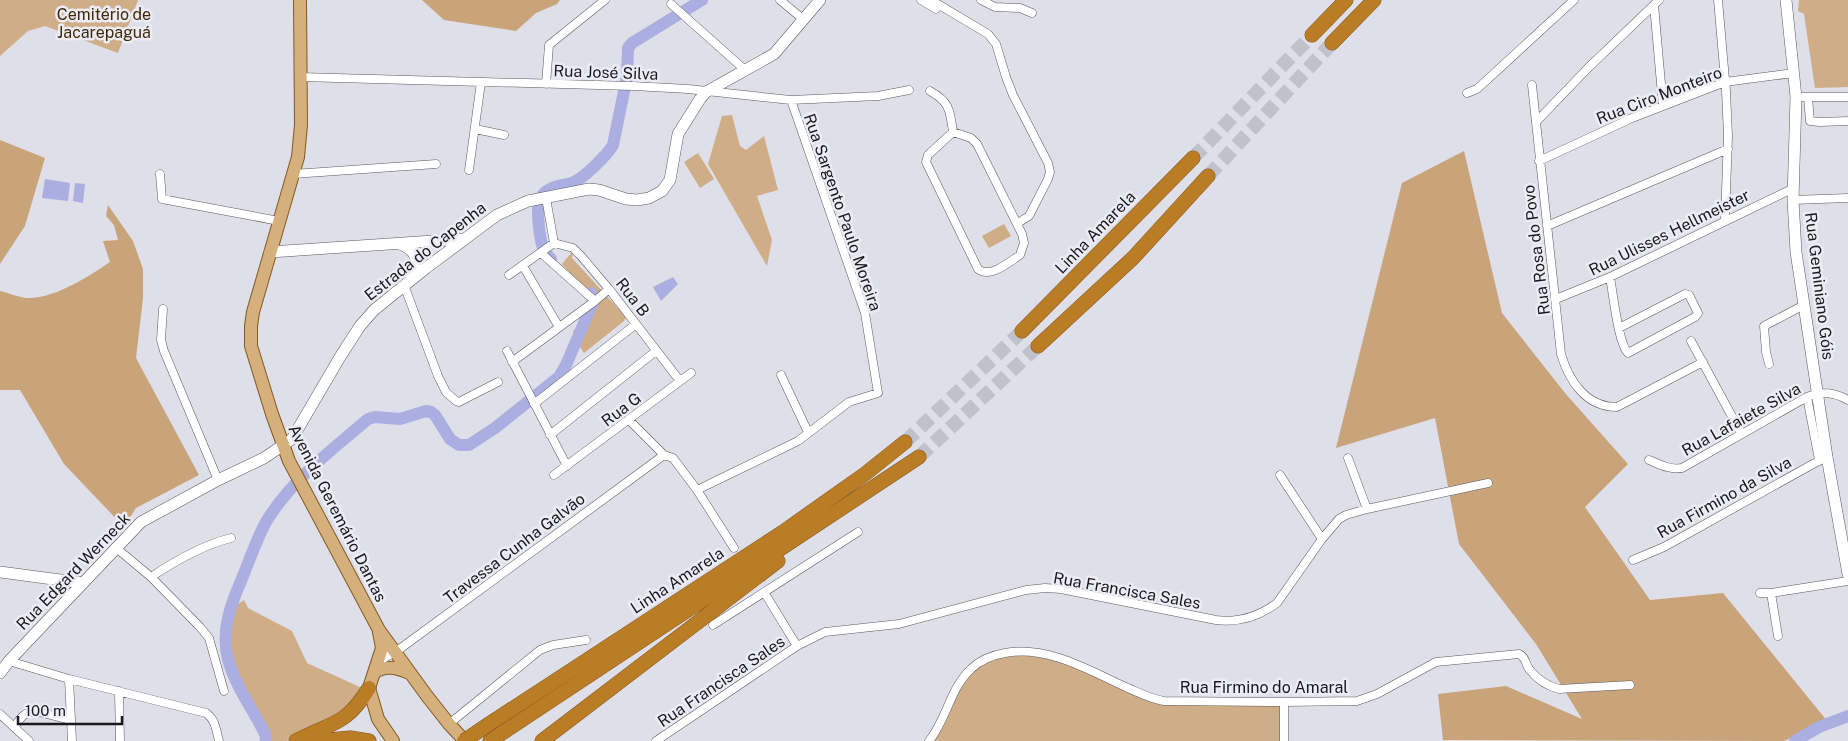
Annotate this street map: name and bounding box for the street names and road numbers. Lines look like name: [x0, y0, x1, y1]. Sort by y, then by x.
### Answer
street label: Rua José Silva: [553, 61, 659, 84]
street label: Rua Ciro Monteiro: [1594, 63, 1725, 128]
street label: Rua Sargento Paulo Moreira: [800, 111, 885, 313]
street label: Rua Rosa do Povo: [1519, 184, 1554, 316]
street label: Rua Ulisses Hellmeister: [1586, 185, 1753, 280]
street label: Linha Amarela: [1051, 187, 1139, 278]
street label: Estrada do Capenha: [361, 198, 490, 305]
street label: Rua Geminiano Góis: [1801, 211, 1838, 361]
street label: Rua B: [612, 274, 653, 320]
street label: Rua Lafaiete Silva: [1678, 379, 1804, 460]
street label: Rua G: [598, 388, 645, 430]
street label: Avenida Geremário Dantas: [285, 421, 391, 605]
street label: Rua Firmino da Silva: [1654, 453, 1795, 542]
street label: Travessa Cunha Galvão: [440, 489, 589, 608]
street label: Rua Edgard Werneck: [13, 509, 134, 634]
street label: Linha Amarela: [627, 543, 727, 618]
street label: Rua Francisca Sales: [1052, 568, 1202, 613]
street label: Rua Francisca Sales: [654, 632, 788, 731]
street label: Rua Firmino do Amaral: [1180, 678, 1348, 697]

